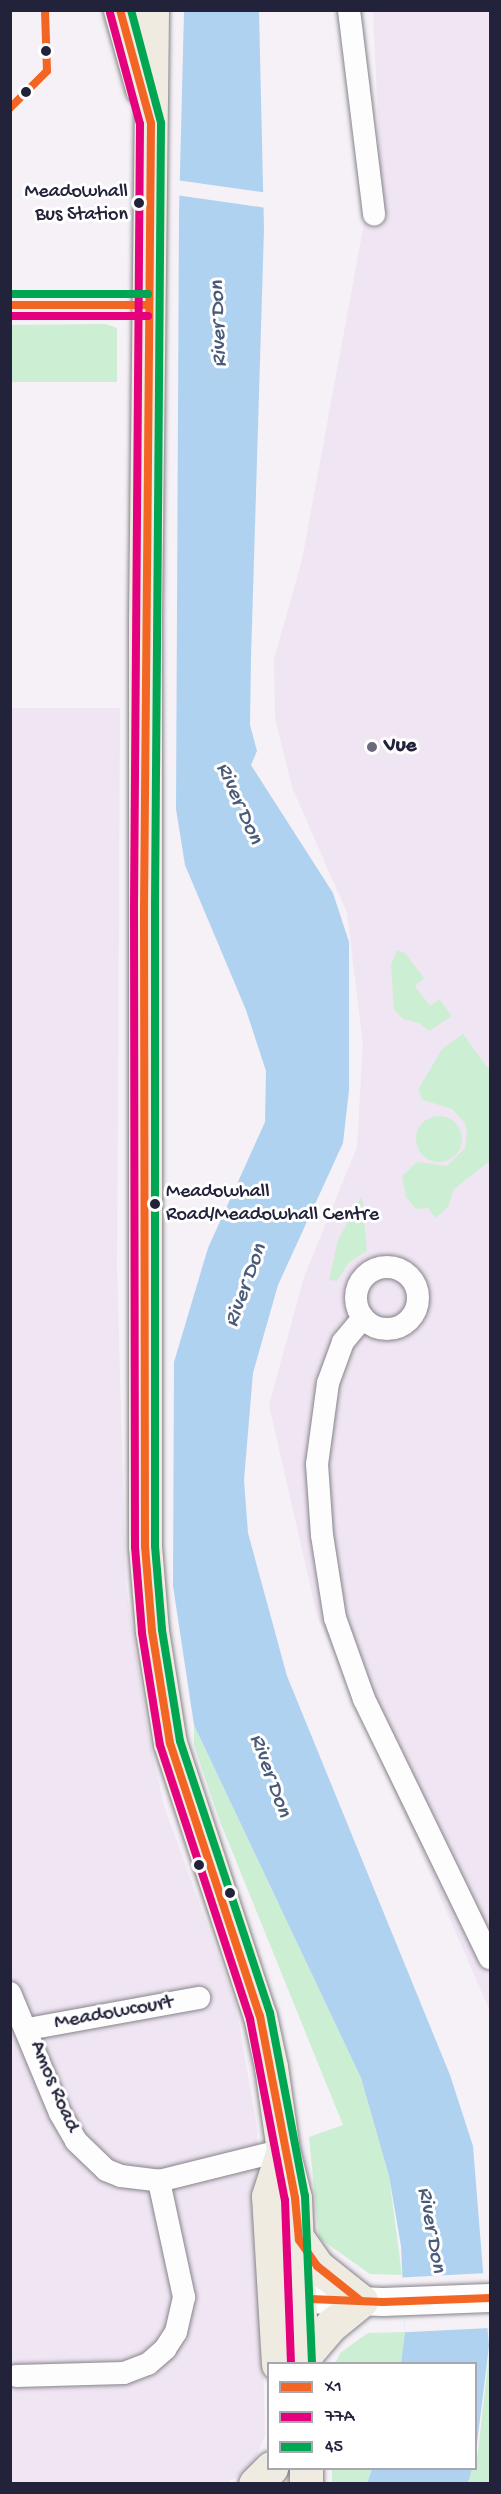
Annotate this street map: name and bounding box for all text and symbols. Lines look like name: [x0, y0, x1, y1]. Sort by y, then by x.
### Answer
unlabelled marker: [40, 45, 52, 57]
unlabelled marker: [20, 86, 32, 98]
place label: Meadowhall Bus Station: [24, 180, 128, 227]
marker: Meadowhall Bus Station: [133, 197, 145, 209]
water label: River Don: [205, 280, 235, 368]
place label: Vue: [384, 734, 416, 760]
marker: Vue: [365, 740, 379, 754]
water label: River Don: [208, 759, 268, 849]
place label: Meadowhall Road/Meadowhall Centre: [166, 1180, 379, 1227]
marker: Meadowhall Road/Meadowhall Centre: [149, 1198, 161, 1210]
water label: River Don: [220, 1241, 274, 1331]
water label: River Don: [242, 1731, 296, 1821]
unlabelled marker: [193, 1859, 205, 1871]
unlabelled marker: [224, 1887, 236, 1899]
street label: Meadowcourt: [53, 1991, 175, 2037]
street label: Amos Road: [22, 2038, 84, 2136]
water label: River Don: [409, 2185, 451, 2275]
legend: [267, 2362, 477, 2470]
text: X1: [325, 2377, 342, 2398]
text: 77A: [325, 2407, 354, 2428]
text: 45: [325, 2437, 343, 2458]

